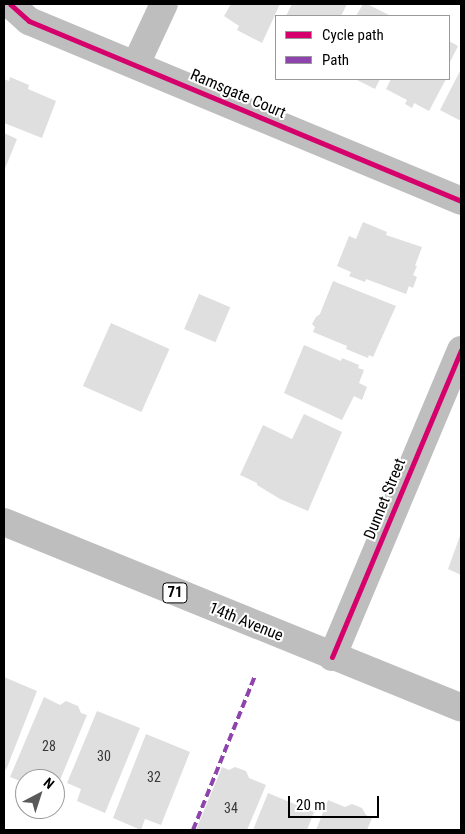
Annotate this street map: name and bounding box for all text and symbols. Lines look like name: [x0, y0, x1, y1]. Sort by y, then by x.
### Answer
legend: [275, 15, 450, 80]
text: Cycle path: [322, 26, 384, 44]
text: Path: [322, 51, 349, 69]
street label: Ramsgate Court: [187, 65, 289, 123]
street label: Dunnet Street: [360, 456, 410, 542]
road number: 71: [161, 580, 189, 606]
street label: 14th Avenue: [206, 598, 286, 646]
house number: 28: [42, 738, 56, 754]
house number: 30: [97, 748, 111, 764]
north arrow: [15, 769, 65, 819]
house number: 32: [147, 769, 161, 785]
text: N: [41, 774, 57, 792]
scale bar: [290, 786, 381, 818]
text: 20 m: [296, 796, 326, 814]
house number: 34: [224, 800, 238, 816]

